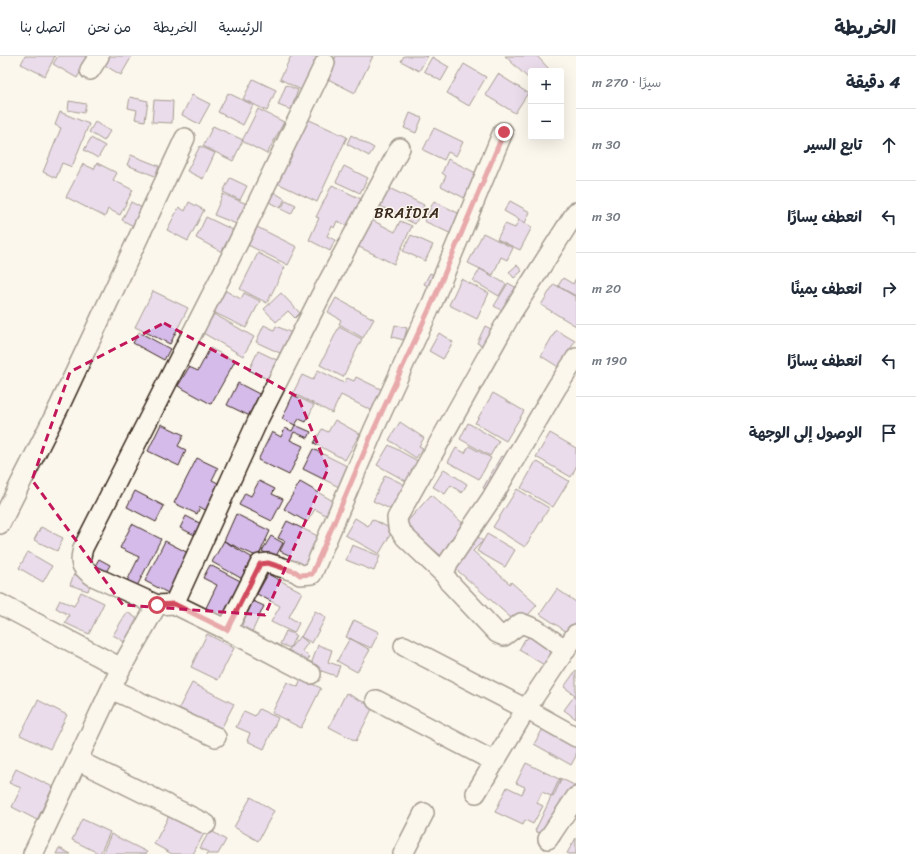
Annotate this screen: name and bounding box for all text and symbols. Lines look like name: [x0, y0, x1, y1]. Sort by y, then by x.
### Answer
text: الخريطة: [834, 11, 896, 44]
text: اتصل بنا: [20, 15, 66, 40]
text: من نحن: [88, 15, 131, 40]
text: الخريطة: [153, 15, 197, 40]
text: الرئيسية: [219, 15, 263, 40]
text: 4 دقيقة: [846, 67, 900, 97]
map controls: [528, 68, 564, 140]
button: +: [528, 68, 564, 104]
text: سيرًا · 270 m: [592, 71, 661, 94]
button: −: [528, 104, 564, 140]
route end: [495, 123, 513, 141]
text: تابع السير: [805, 132, 862, 158]
text: 30 m: [592, 133, 621, 156]
icon: ahead: [878, 134, 900, 156]
district label: BRAÏDIA: [374, 200, 440, 226]
text: انعطف يسارًا: [787, 204, 862, 230]
text: 30 m: [592, 205, 621, 228]
icon: left: [878, 206, 900, 228]
text: انعطف يمينًا: [791, 276, 862, 302]
text: 20 m: [592, 277, 621, 300]
icon: right: [878, 278, 900, 300]
text: انعطف يسارًا: [787, 348, 862, 374]
text: 190 m: [592, 349, 627, 372]
icon: left: [878, 350, 900, 372]
text: الوصول إلى الوجهة: [749, 420, 862, 446]
icon: arrive: [878, 422, 900, 444]
route start: [148, 596, 166, 614]

